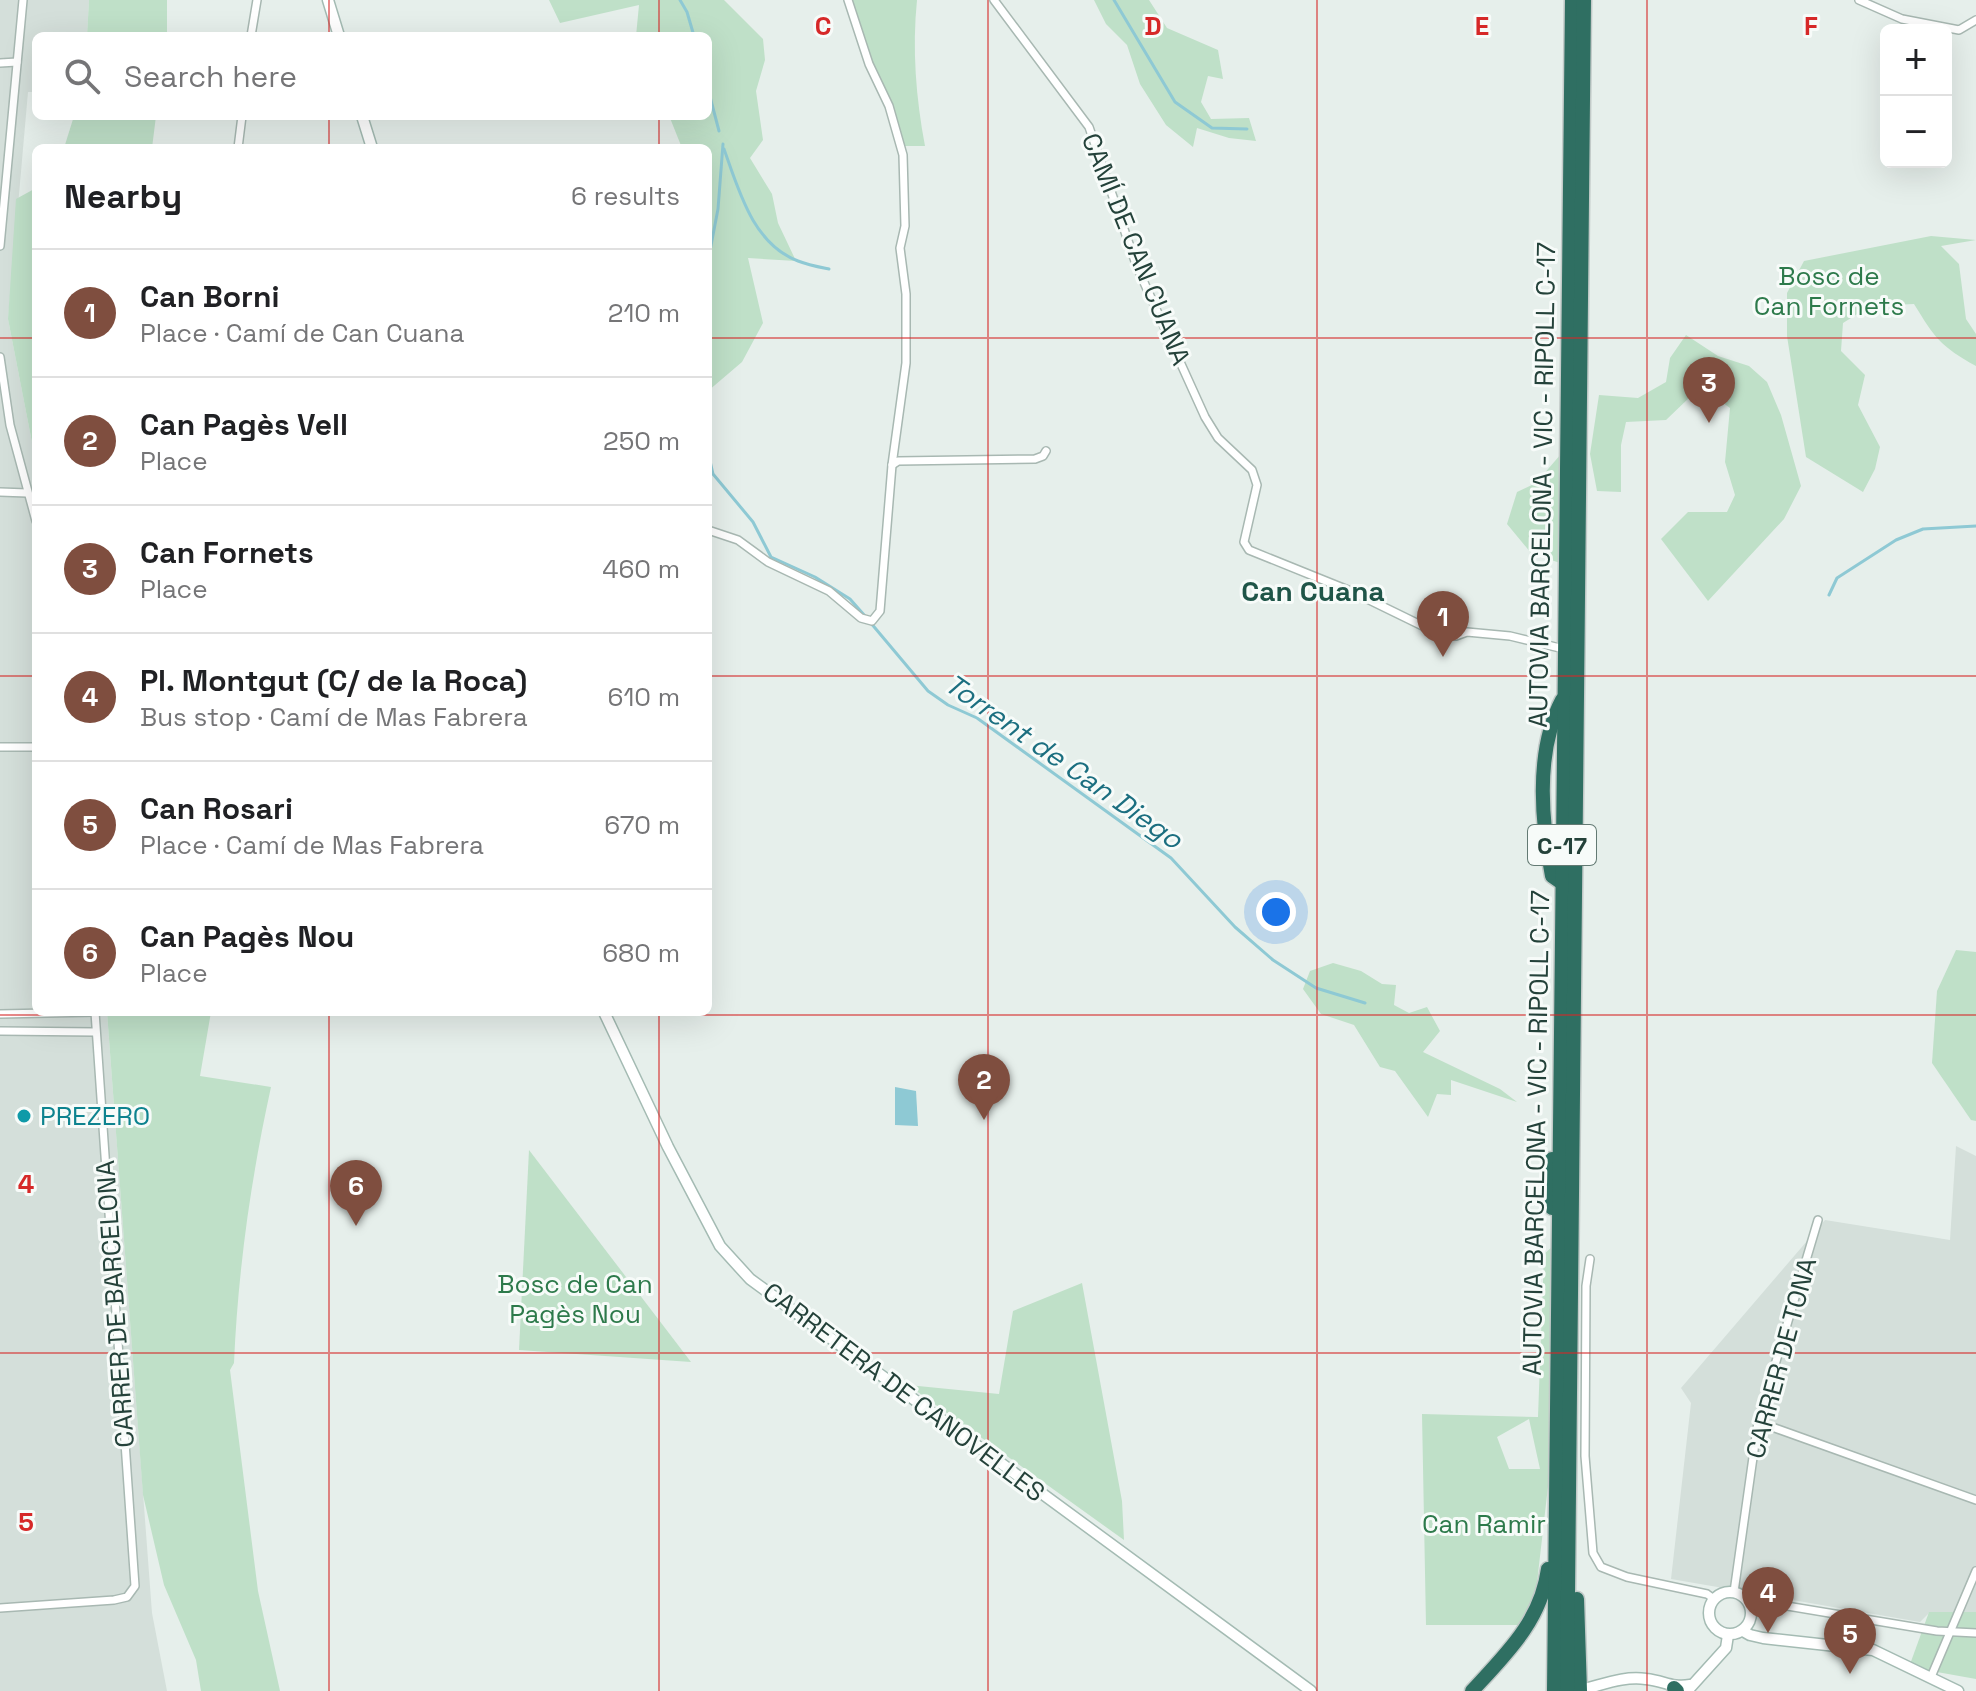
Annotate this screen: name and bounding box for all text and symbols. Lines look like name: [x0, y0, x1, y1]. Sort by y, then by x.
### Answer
text: C: [815, 9, 831, 43]
text: D: [1144, 9, 1162, 43]
text: E: [1475, 9, 1489, 43]
text: F: [1804, 9, 1818, 43]
map controls: [1880, 24, 1952, 168]
button: +: [1880, 24, 1952, 96]
search box: [32, 32, 712, 120]
icon: search: [60, 54, 104, 98]
text: Search here: [124, 57, 297, 96]
button: −: [1880, 96, 1952, 168]
street label: CAMÍ DE CAN CUANA: [1074, 128, 1198, 370]
text: Nearby: [64, 175, 182, 218]
text: 6 results: [571, 179, 680, 213]
street label: AUTOVIA BARCELONA - VIC - RIPOLL C-17: [1521, 242, 1563, 728]
park label: Bosc de Can Fornets: [1754, 259, 1904, 323]
text: Can Borni: [140, 277, 279, 316]
text: 1: [84, 296, 96, 330]
text: 210 m: [608, 296, 680, 330]
text: Place · Camí de Can Cuana: [140, 316, 464, 350]
pin: 3: [1683, 357, 1735, 423]
text: Can Pagès Vell: [140, 405, 348, 444]
text: 2: [82, 424, 98, 458]
text: 250 m: [603, 424, 680, 458]
text: Place: [140, 444, 208, 478]
text: Can Fornets: [140, 533, 314, 572]
text: 3: [82, 552, 98, 586]
text: 460 m: [602, 552, 680, 586]
text: Place: [140, 572, 208, 606]
district label: Can Cuana: [1241, 573, 1385, 609]
pin: 1: [1417, 591, 1469, 657]
text: Pl. Montgut (C/ de la Roca): [140, 661, 527, 700]
water label: Torrent de Can Diego: [938, 665, 1191, 857]
text: 4: [82, 680, 98, 714]
text: 610 m: [608, 680, 680, 714]
text: Bus stop · Camí de Mas Fabrera: [140, 700, 528, 734]
text: Can Rosari: [140, 789, 293, 828]
text: 5: [82, 808, 98, 842]
text: 670 m: [604, 808, 680, 842]
road number: C-17: [1528, 825, 1596, 865]
text: Place · Camí de Mas Fabrera: [140, 828, 484, 862]
street label: AUTOVIA BARCELONA - VIC - RIPOLL C-17: [1515, 890, 1557, 1376]
your location: [1256, 892, 1296, 932]
text: Can Pagès Nou: [140, 917, 354, 956]
text: 6: [82, 936, 98, 970]
text: 680 m: [602, 936, 680, 970]
text: Place: [140, 956, 208, 990]
pin: 2: [958, 1054, 1010, 1120]
place label: PREZERO: [40, 1099, 150, 1133]
marker: PREZERO: [15, 1107, 33, 1125]
street label: CARRER DE BARCELONA: [88, 1159, 142, 1449]
pin: 6: [330, 1160, 382, 1226]
text: 4: [18, 1167, 34, 1201]
street label: CARRER DE TONA: [1738, 1254, 1824, 1462]
park label: Bosc de Can Pagès Nou: [497, 1267, 653, 1331]
street label: CARRETERA DE CANOVELLES: [756, 1275, 1052, 1509]
text: 5: [18, 1505, 34, 1539]
park label: Can Ramir: [1422, 1507, 1546, 1541]
pin: 4: [1742, 1567, 1794, 1633]
pin: 5: [1824, 1608, 1876, 1674]

